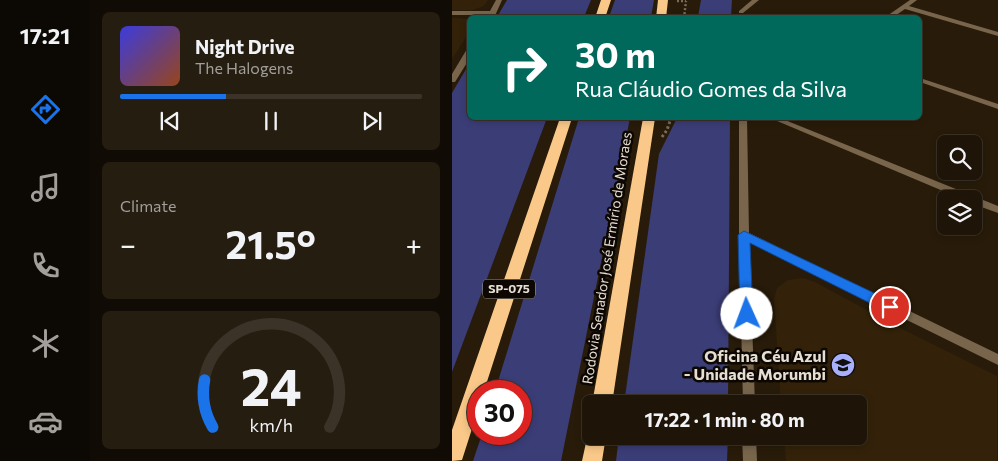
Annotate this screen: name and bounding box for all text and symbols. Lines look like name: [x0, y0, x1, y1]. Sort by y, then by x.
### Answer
text: 17:21: [20, 22, 70, 49]
text: 30 m: [575, 32, 656, 75]
text: Night Drive: [195, 35, 295, 58]
icon: right: [492, 35, 557, 100]
text: The Halogens: [195, 58, 293, 77]
text: Rua Cláudio Gomes da Silva: [575, 75, 847, 102]
icon: directions: [28, 92, 63, 127]
icon: previous: [156, 107, 184, 135]
icon: pause: [257, 107, 285, 135]
icon: next: [358, 107, 386, 135]
street label: Rodovia Senador José Ermírio de Moraes: [578, 131, 635, 385]
map controls: [937, 135, 982, 235]
button: search: [937, 135, 982, 180]
icon: music: [28, 170, 63, 205]
button: layers: [937, 190, 982, 235]
text: Climate: [120, 196, 176, 215]
text: 21.5°: [226, 220, 316, 267]
text: −: [120, 227, 136, 261]
text: +: [406, 227, 422, 261]
icon: phone: [28, 248, 63, 283]
road number: SP-075: [483, 280, 535, 298]
pin: [869, 286, 911, 328]
position arrow: [720, 287, 772, 339]
icon: arrive: [876, 293, 904, 321]
icon: climate: [28, 326, 63, 361]
place label: Oficina Céu Azul - Unidade Morumbi: [684, 346, 826, 383]
school or university icon: Oficina Céu Azul - Unidade Morumbi: [830, 352, 856, 378]
text: 24: [241, 353, 301, 417]
speed limit sign: 30: [467, 380, 532, 445]
icon: car: [28, 404, 63, 439]
text: 17:22 · 1 min · 80 m: [645, 408, 804, 431]
text: km/h: [249, 414, 293, 436]

